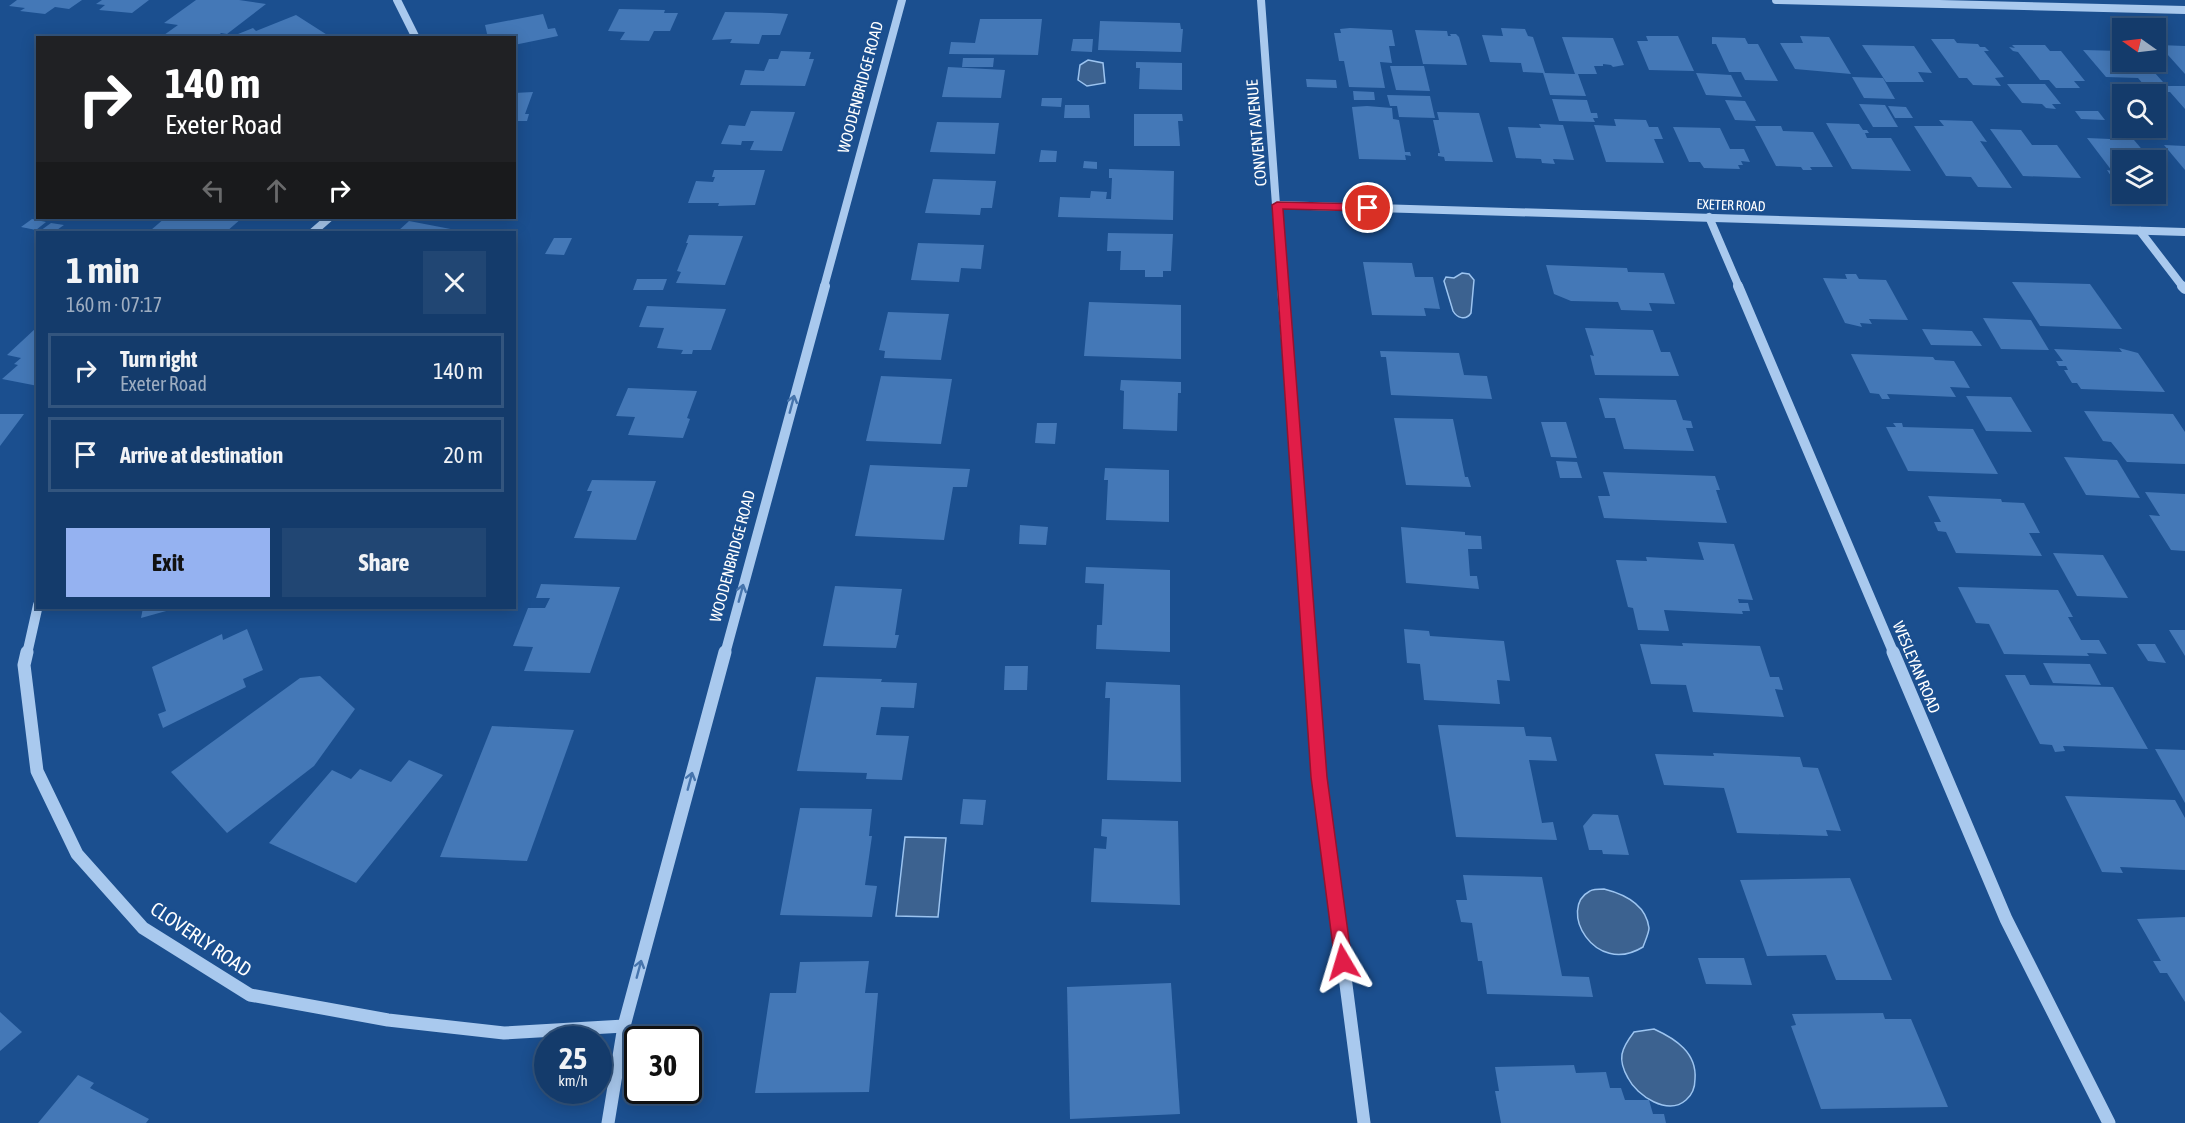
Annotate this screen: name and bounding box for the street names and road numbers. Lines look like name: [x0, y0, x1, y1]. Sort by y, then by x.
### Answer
street label: WOODENBRIDGE ROAD: [834, 19, 886, 155]
street label: CONVENT AVENUE: [1242, 79, 1270, 187]
street label: EXETER ROAD: [1696, 196, 1766, 214]
street label: WOODENBRIDGE ROAD: [706, 488, 758, 624]
street label: WESLEYAN ROAD: [1890, 618, 1944, 716]
street label: CLOVERLY ROAD: [147, 896, 256, 981]

